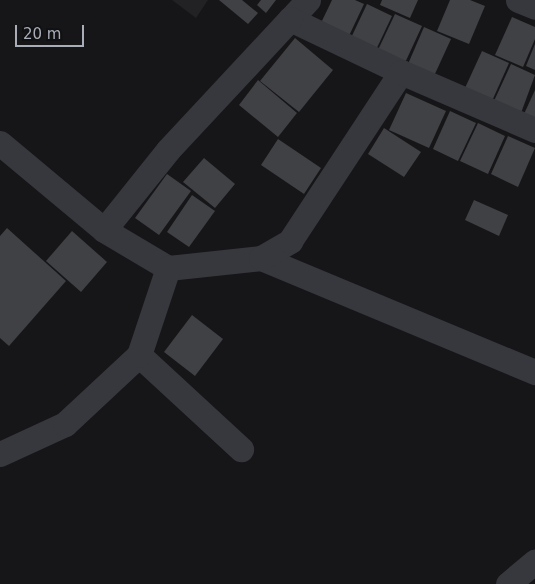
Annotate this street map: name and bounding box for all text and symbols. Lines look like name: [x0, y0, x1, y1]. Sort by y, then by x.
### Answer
scale bar: [18, 15, 86, 47]
text: 20 m: [23, 25, 61, 43]

